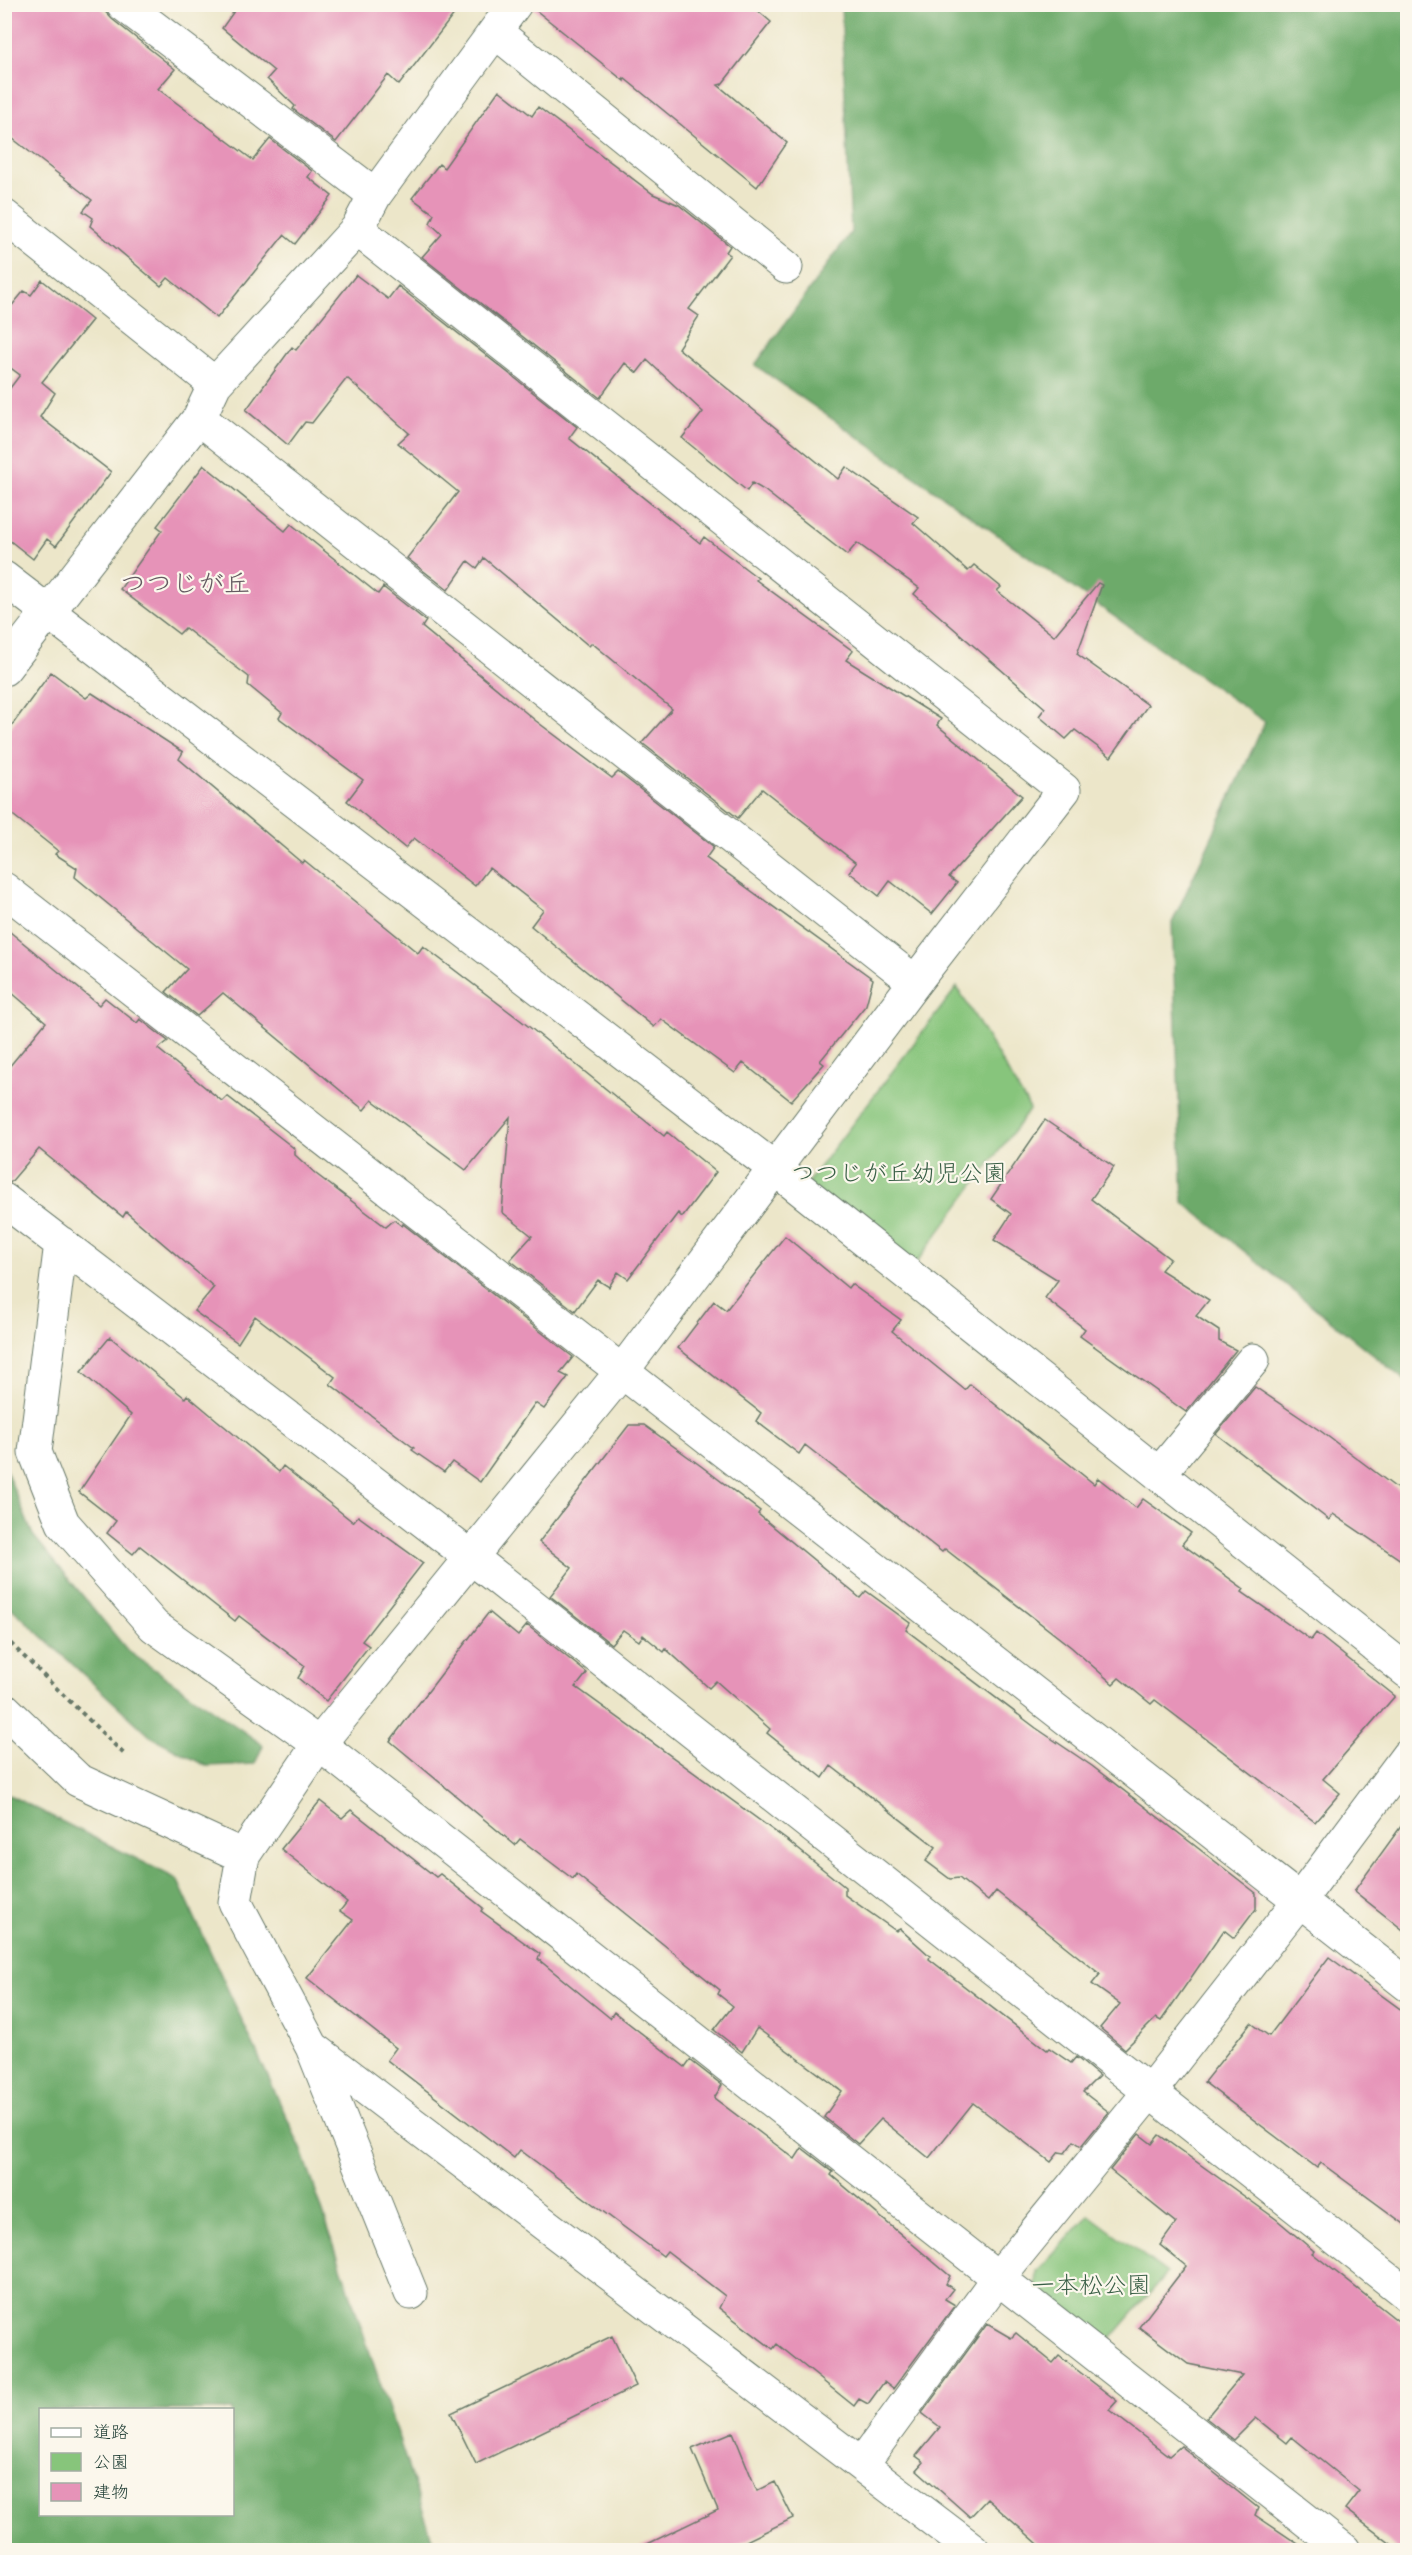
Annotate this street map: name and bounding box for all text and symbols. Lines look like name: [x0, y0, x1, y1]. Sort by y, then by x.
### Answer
district label: つつじが丘: [120, 568, 250, 602]
park label: つつじが丘幼児公園: [791, 1159, 1007, 1190]
park label: 一本松公園: [1031, 2271, 1151, 2302]
legend: [39, 2408, 234, 2516]
text: 道路: [93, 2421, 129, 2445]
text: 公園: [93, 2451, 129, 2475]
text: 建物: [93, 2481, 129, 2505]

